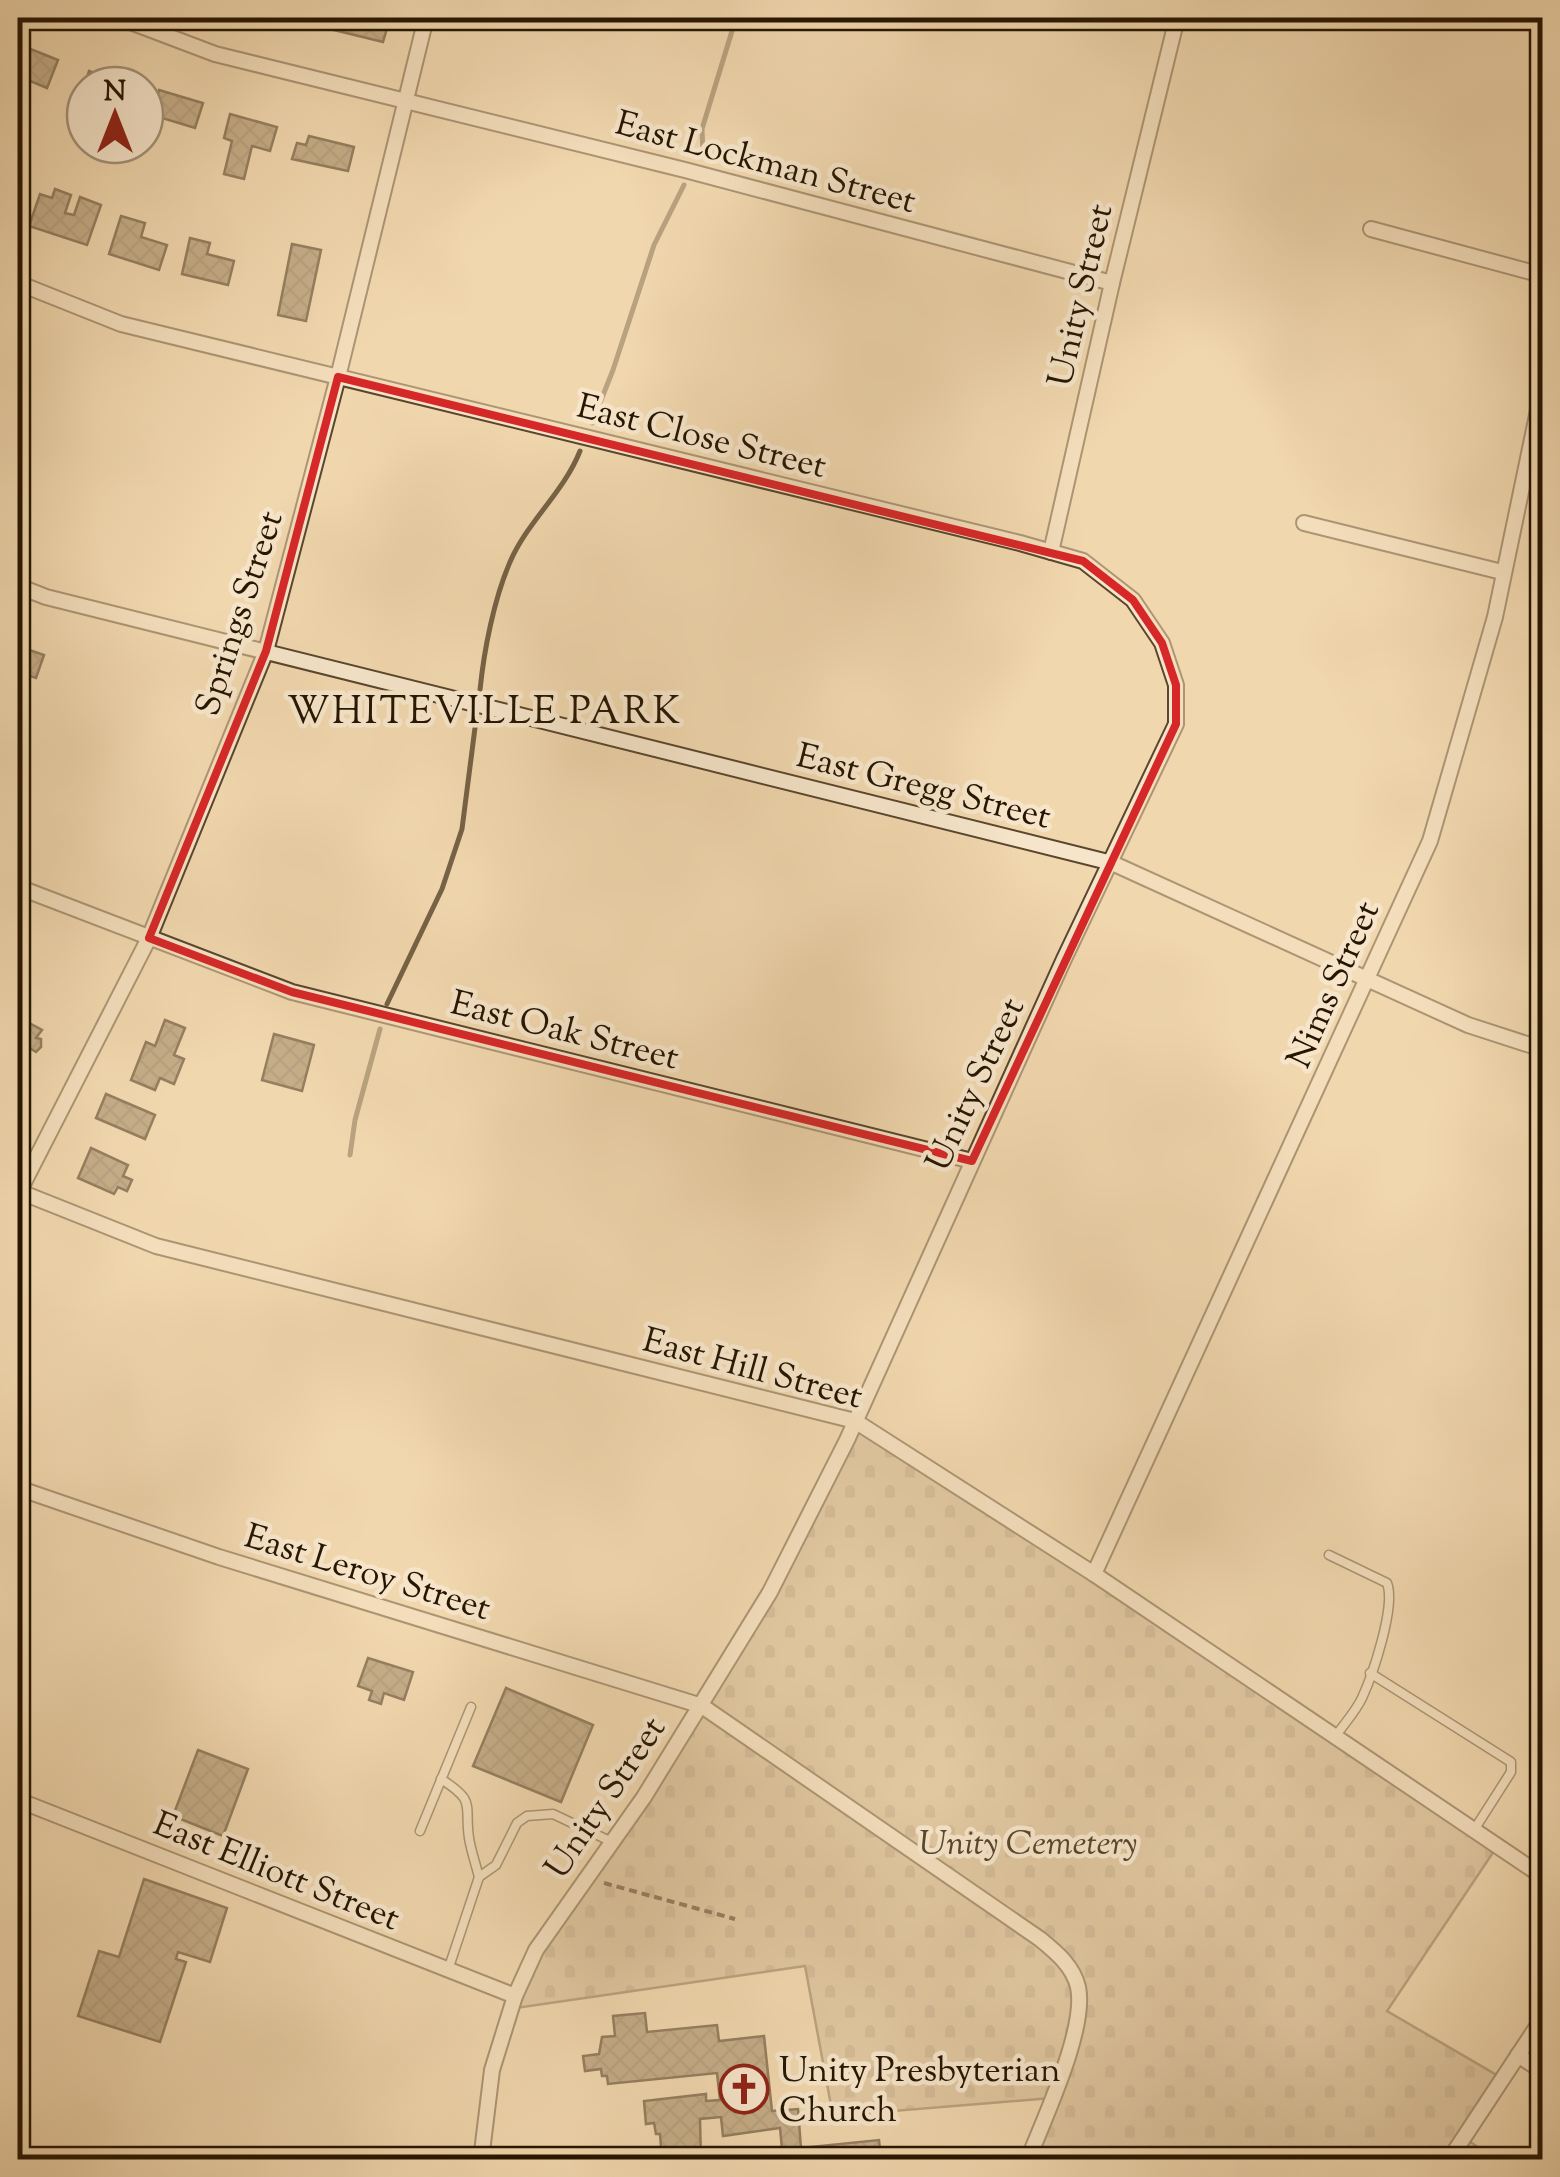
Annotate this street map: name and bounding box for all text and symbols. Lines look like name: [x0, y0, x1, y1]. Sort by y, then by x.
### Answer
north arrow: [65, 65, 165, 165]
text: N: [104, 73, 126, 113]
street label: East Lockman Street: [609, 100, 921, 229]
street label: Unity Street: [1037, 199, 1128, 392]
street label: East Close Street: [571, 383, 831, 494]
street label: Springs Street: [184, 505, 298, 723]
district label: WHITEVILLE PARK: [287, 687, 683, 741]
street label: East Gregg Street: [791, 732, 1056, 845]
street label: Nims Street: [1276, 894, 1395, 1077]
street label: East Oak Street: [445, 979, 684, 1085]
street label: Unity Street: [915, 990, 1040, 1181]
street label: East Hill Street: [637, 1317, 868, 1424]
street label: East Leroy Street: [238, 1513, 496, 1636]
street label: Unity Street: [534, 1707, 680, 1890]
street label: East Elliott Street: [145, 1801, 407, 1946]
park label: Unity Cemetery: [919, 1820, 1137, 1871]
place label: Unity Presbyterian Church: [779, 2047, 1061, 2138]
church icon: Unity Presbyterian Church: [718, 2063, 770, 2115]

